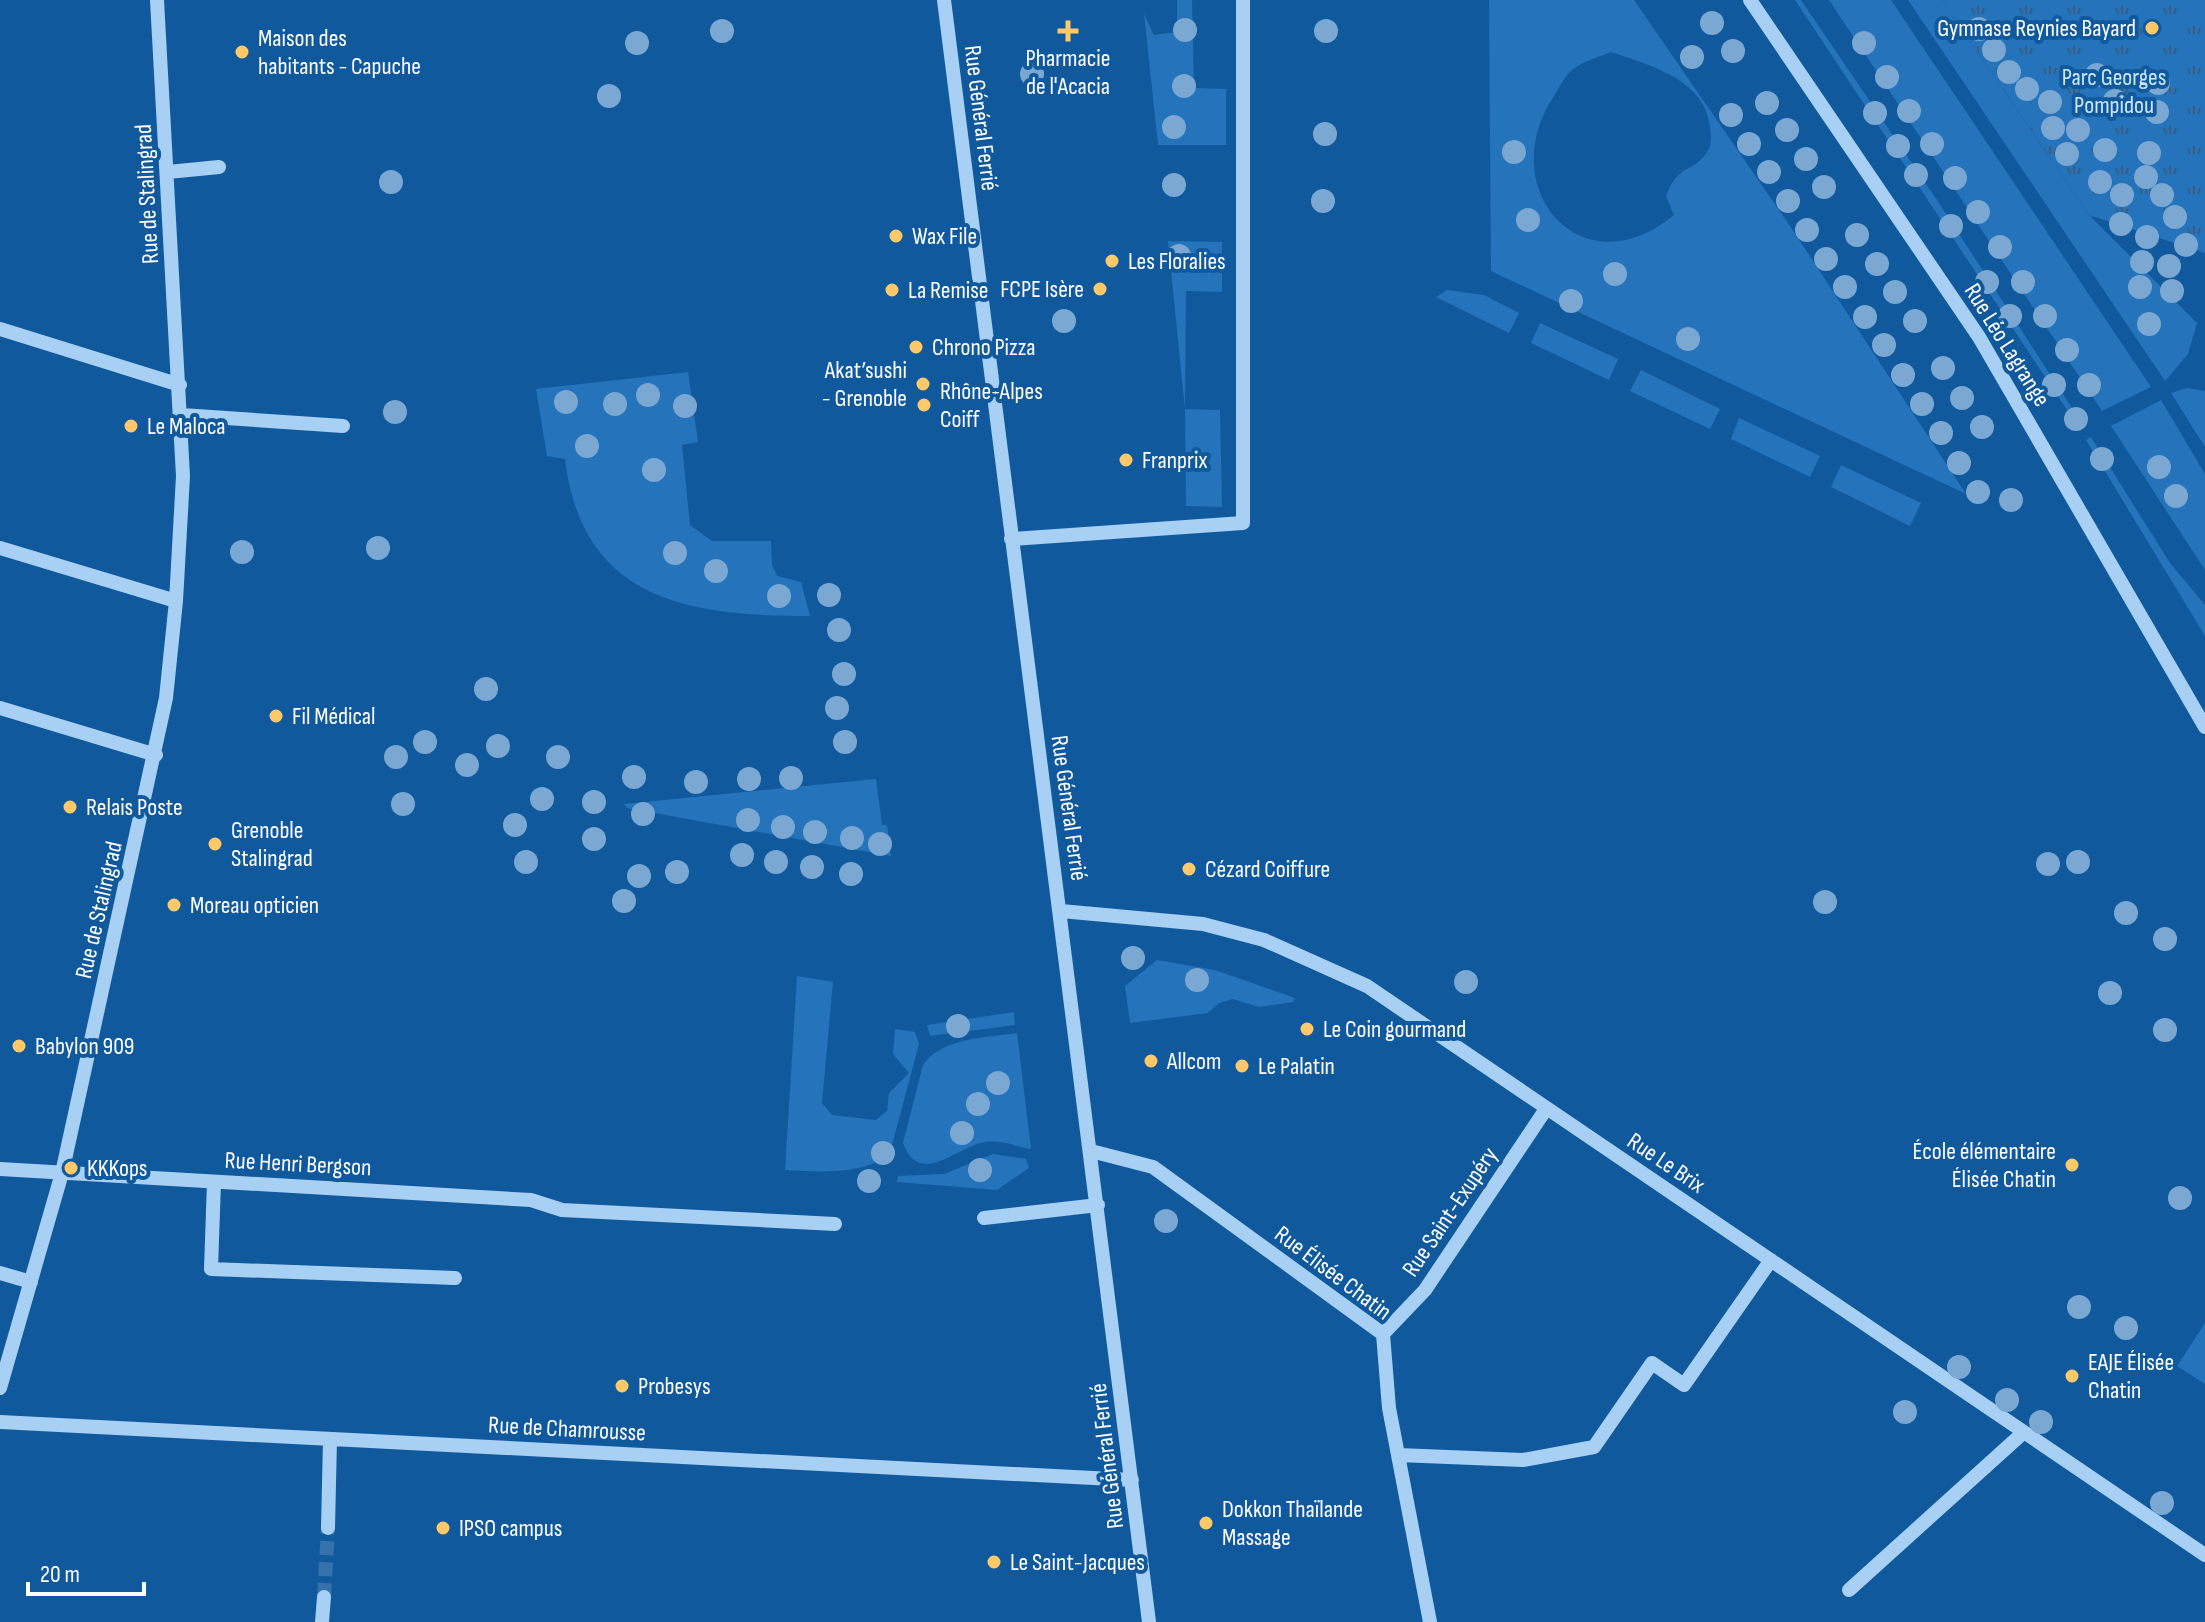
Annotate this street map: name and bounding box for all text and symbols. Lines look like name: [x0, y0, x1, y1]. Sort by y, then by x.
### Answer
place label: Gymnase Reynies Bayard: [1937, 14, 2136, 43]
marker: Gymnase Reynies Bayard: [2143, 19, 2161, 37]
marker: Pharmacie de l'Acacia: [1059, 22, 1077, 40]
place label: Maison des habitants - Capuche: [258, 24, 421, 81]
marker: Maison des habitants - Capuche: [233, 43, 251, 61]
street label: Rue Général Ferrié: [958, 44, 1004, 192]
place label: Pharmacie de l'Acacia: [1026, 44, 1110, 101]
park label: Parc Georges Pompidou: [2062, 63, 2166, 120]
street label: Rue de Stalingrad: [129, 123, 165, 265]
place label: Wax File: [912, 222, 977, 251]
marker: Wax File: [887, 227, 905, 245]
place label: Les Floralies: [1128, 247, 1226, 276]
marker: Les Floralies: [1103, 252, 1121, 270]
place label: FCPE Isère: [1000, 275, 1084, 304]
place label: La Remise: [908, 276, 989, 305]
street label: Rue Léo Lagrange: [1958, 278, 2056, 412]
marker: FCPE Isère: [1091, 280, 1109, 298]
marker: La Remise: [883, 281, 901, 299]
place label: Chrono Pizza: [932, 333, 1036, 362]
marker: Chrono Pizza: [907, 338, 925, 356]
place label: Akat’sushi - Grenoble: [822, 356, 907, 413]
marker: Akat’sushi - Grenoble: [914, 375, 932, 393]
place label: Rhône-Alpes Coiff: [940, 377, 1043, 434]
marker: Rhône-Alpes Coiff: [915, 396, 933, 414]
place label: Le Maloca: [147, 412, 226, 441]
marker: Le Maloca: [122, 417, 140, 435]
place label: Franprix: [1142, 446, 1207, 475]
marker: Franprix: [1117, 451, 1135, 469]
place label: Fil Médical: [292, 702, 376, 731]
marker: Fil Médical: [267, 707, 285, 725]
street label: Rue Général Ferrié: [1044, 733, 1094, 883]
place label: Relais Poste: [86, 793, 183, 822]
marker: Relais Poste: [61, 798, 79, 816]
place label: Grenoble Stalingrad: [231, 816, 313, 873]
marker: Grenoble Stalingrad: [206, 835, 224, 853]
street label: Rue de Stalingrad: [69, 839, 129, 981]
place label: Cézard Coiffure: [1205, 855, 1330, 884]
marker: Cézard Coiffure: [1180, 860, 1198, 878]
place label: Moreau opticien: [190, 891, 319, 920]
marker: Moreau opticien: [165, 896, 183, 914]
place label: Le Coin gourmand: [1323, 1015, 1466, 1044]
marker: Le Coin gourmand: [1298, 1020, 1316, 1038]
place label: Babylon 909: [35, 1032, 135, 1061]
marker: Babylon 909: [10, 1037, 28, 1055]
place label: Allcom: [1166, 1047, 1221, 1076]
marker: Allcom: [1142, 1052, 1160, 1070]
place label: Le Palatin: [1258, 1052, 1335, 1081]
marker: Le Palatin: [1233, 1057, 1251, 1075]
street label: Rue Le Brix: [1622, 1126, 1710, 1200]
place label: École élémentaire Élisée Chatin: [1913, 1137, 2056, 1194]
street label: Rue Saint-Exupéry: [1396, 1142, 1504, 1282]
street label: Rue Henri Bergson: [224, 1146, 372, 1182]
place label: KKKops: [87, 1154, 147, 1183]
marker: École élémentaire Élisée Chatin: [2063, 1156, 2081, 1174]
marker: KKKops: [62, 1159, 80, 1177]
street label: Rue Élisée Chatin: [1269, 1220, 1397, 1326]
place label: EAJE Élisée Chatin: [2088, 1348, 2174, 1405]
marker: EAJE Élisée Chatin: [2063, 1367, 2081, 1385]
place label: Probesys: [638, 1372, 711, 1401]
marker: Probesys: [613, 1377, 631, 1395]
street label: Rue Général Ferrié: [1084, 1382, 1130, 1530]
street label: Rue de Chamrousse: [487, 1410, 647, 1448]
place label: Dokkon Thaïlande Massage: [1222, 1495, 1363, 1552]
place label: IPSO campus: [459, 1514, 562, 1543]
marker: Dokkon Thaïlande Massage: [1197, 1514, 1215, 1532]
marker: IPSO campus: [434, 1519, 452, 1537]
scale bar: [28, 1546, 144, 1596]
place label: Le Saint-Jacques: [1010, 1548, 1145, 1577]
marker: Le Saint-Jacques: [985, 1553, 1003, 1571]
text: 20 m: [40, 1560, 80, 1589]

